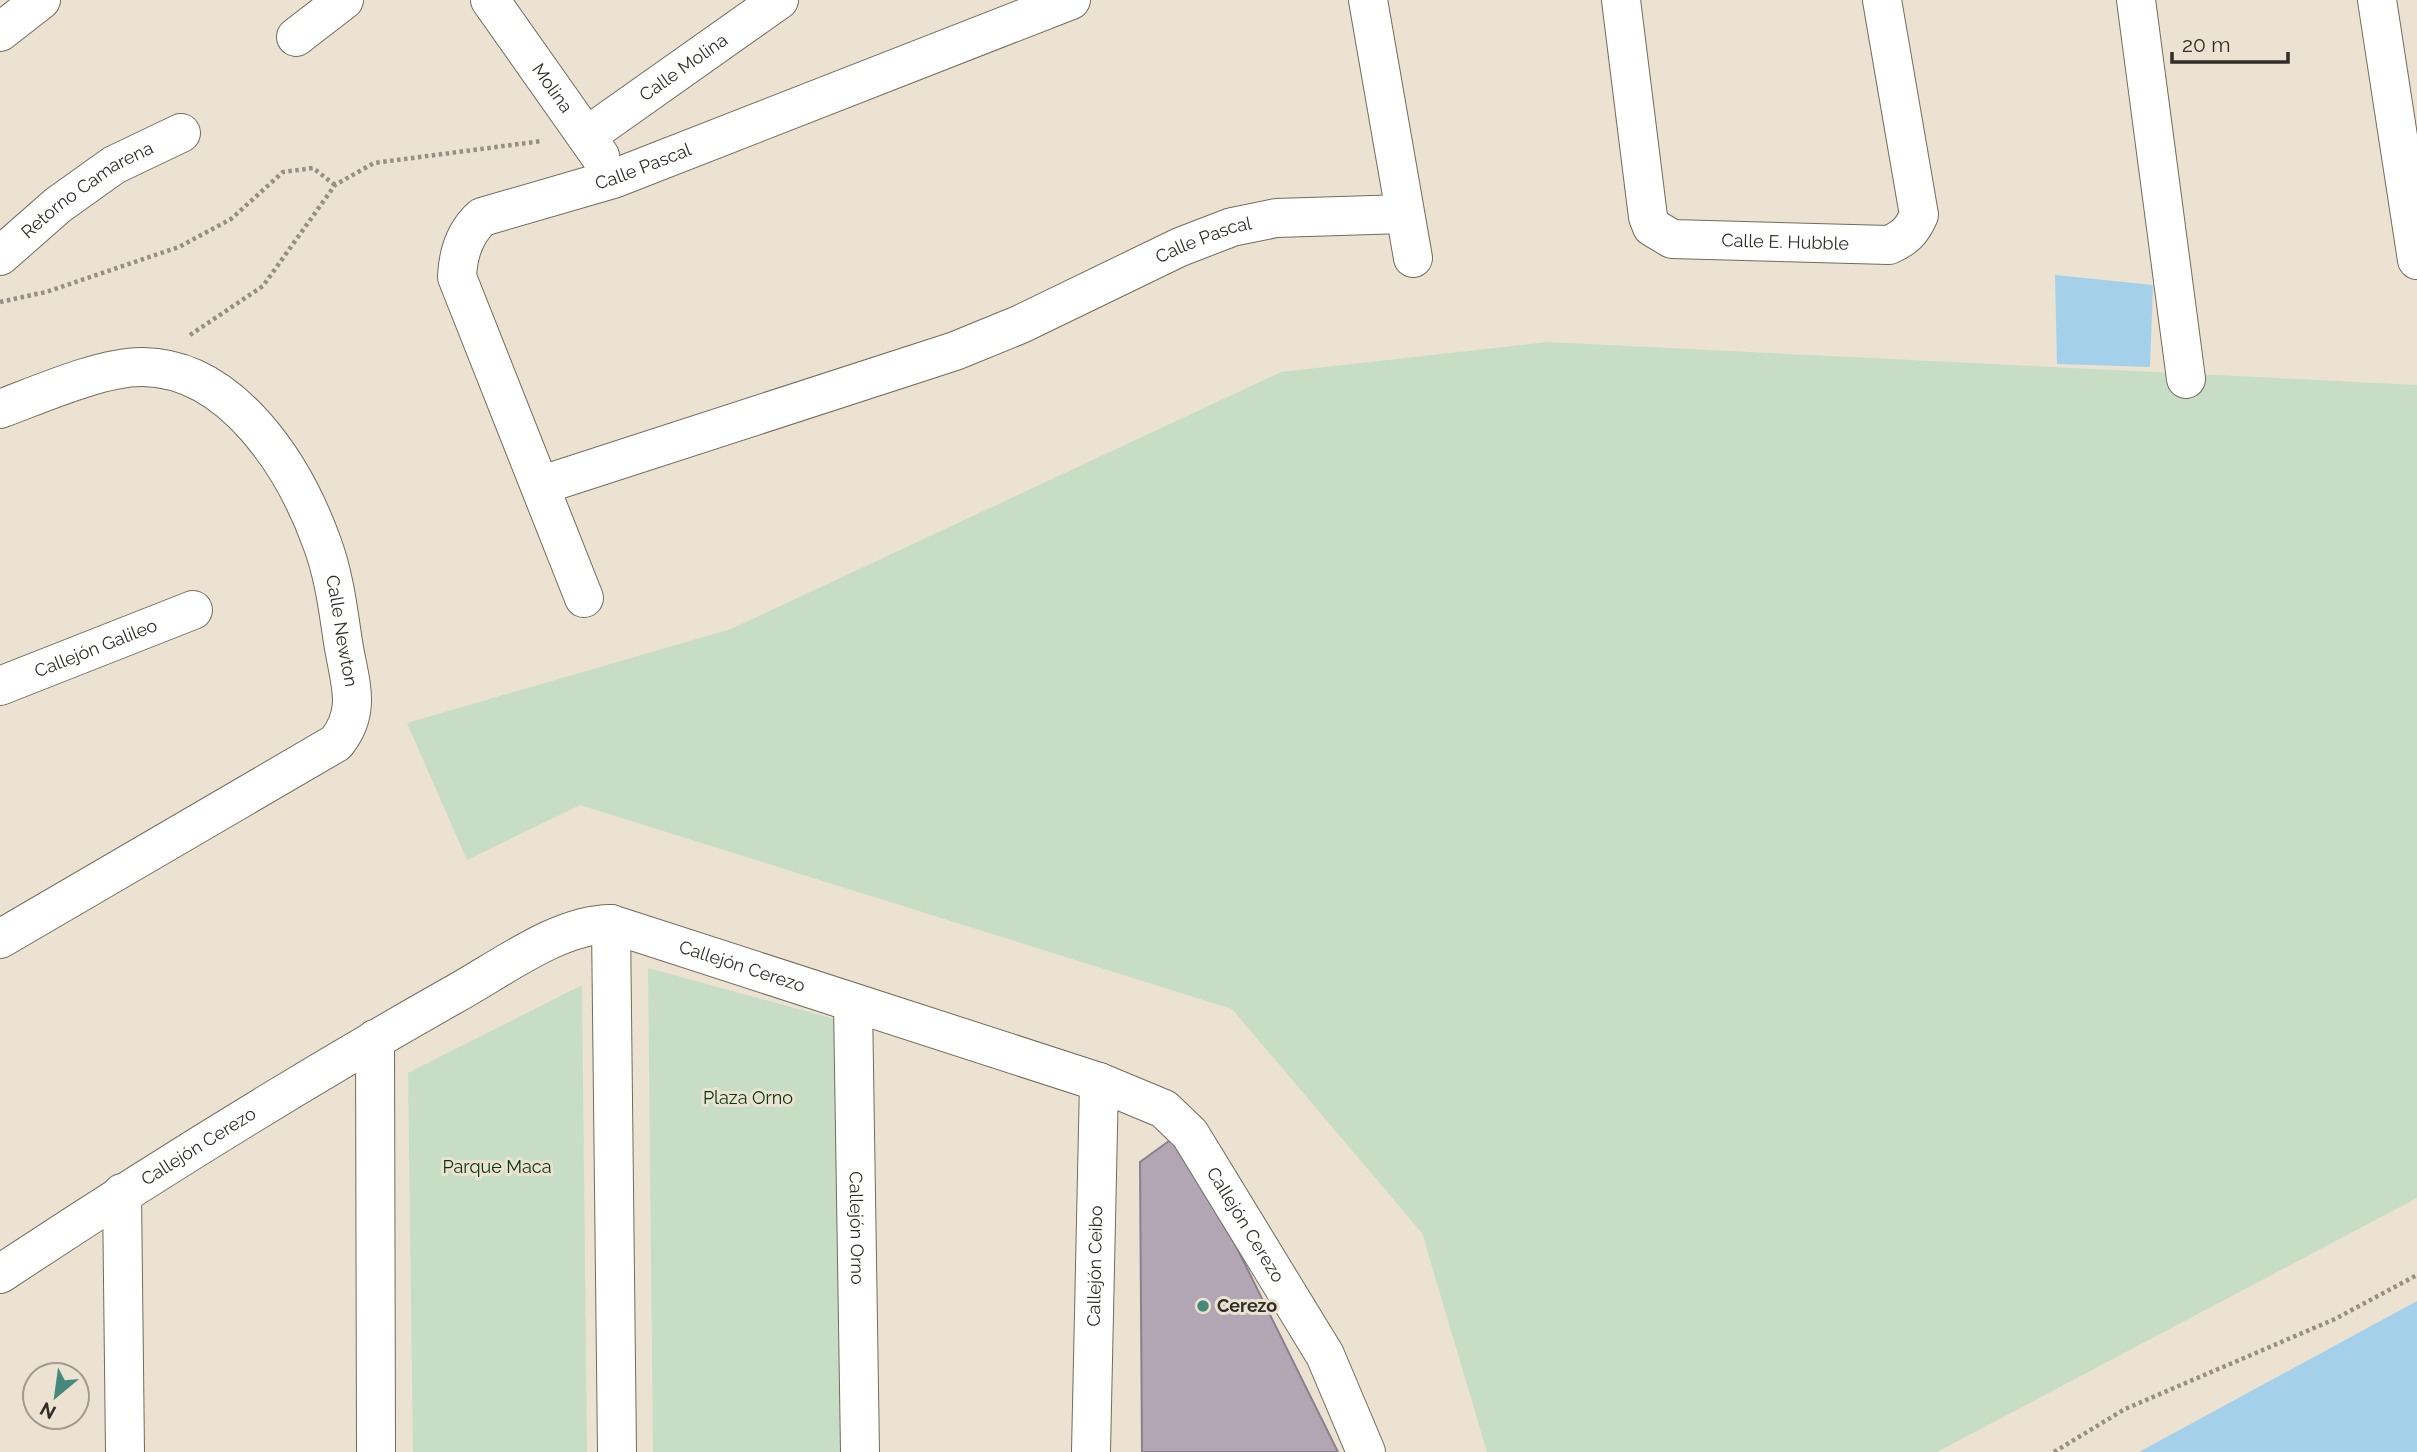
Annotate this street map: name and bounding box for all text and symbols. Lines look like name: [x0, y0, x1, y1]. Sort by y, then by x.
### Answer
scale bar: [2172, 21, 2288, 65]
street label: Calle Molina: [635, 29, 731, 105]
text: 20 m: [2182, 32, 2230, 57]
street label: Molina: [528, 59, 577, 117]
street label: Retorno Camarena: [17, 137, 156, 242]
street label: Calle Pascal: [592, 138, 694, 194]
street label: Calle Pascal: [1152, 212, 1254, 267]
street label: Calle E. Hubble: [1721, 229, 1850, 254]
street label: Calle Newton: [322, 573, 362, 688]
street label: Callejón Galileo: [31, 614, 160, 681]
street label: Callejón Cerezo: [677, 936, 808, 996]
park label: Plaza Orno: [703, 1087, 793, 1108]
street label: Callejón Cerezo: [137, 1102, 260, 1190]
park label: Parque Maca: [442, 1156, 552, 1177]
street label: Callejón Cerezo: [1203, 1163, 1289, 1286]
street label: Callejón Orno: [846, 1171, 868, 1285]
street label: Callejón Ceibo: [1083, 1205, 1106, 1327]
place label: Cerezo: [1217, 1295, 1277, 1316]
marker: Cerezo: [1195, 1298, 1211, 1314]
north arrow: [21, 1361, 91, 1431]
text: N: [36, 1398, 59, 1424]

